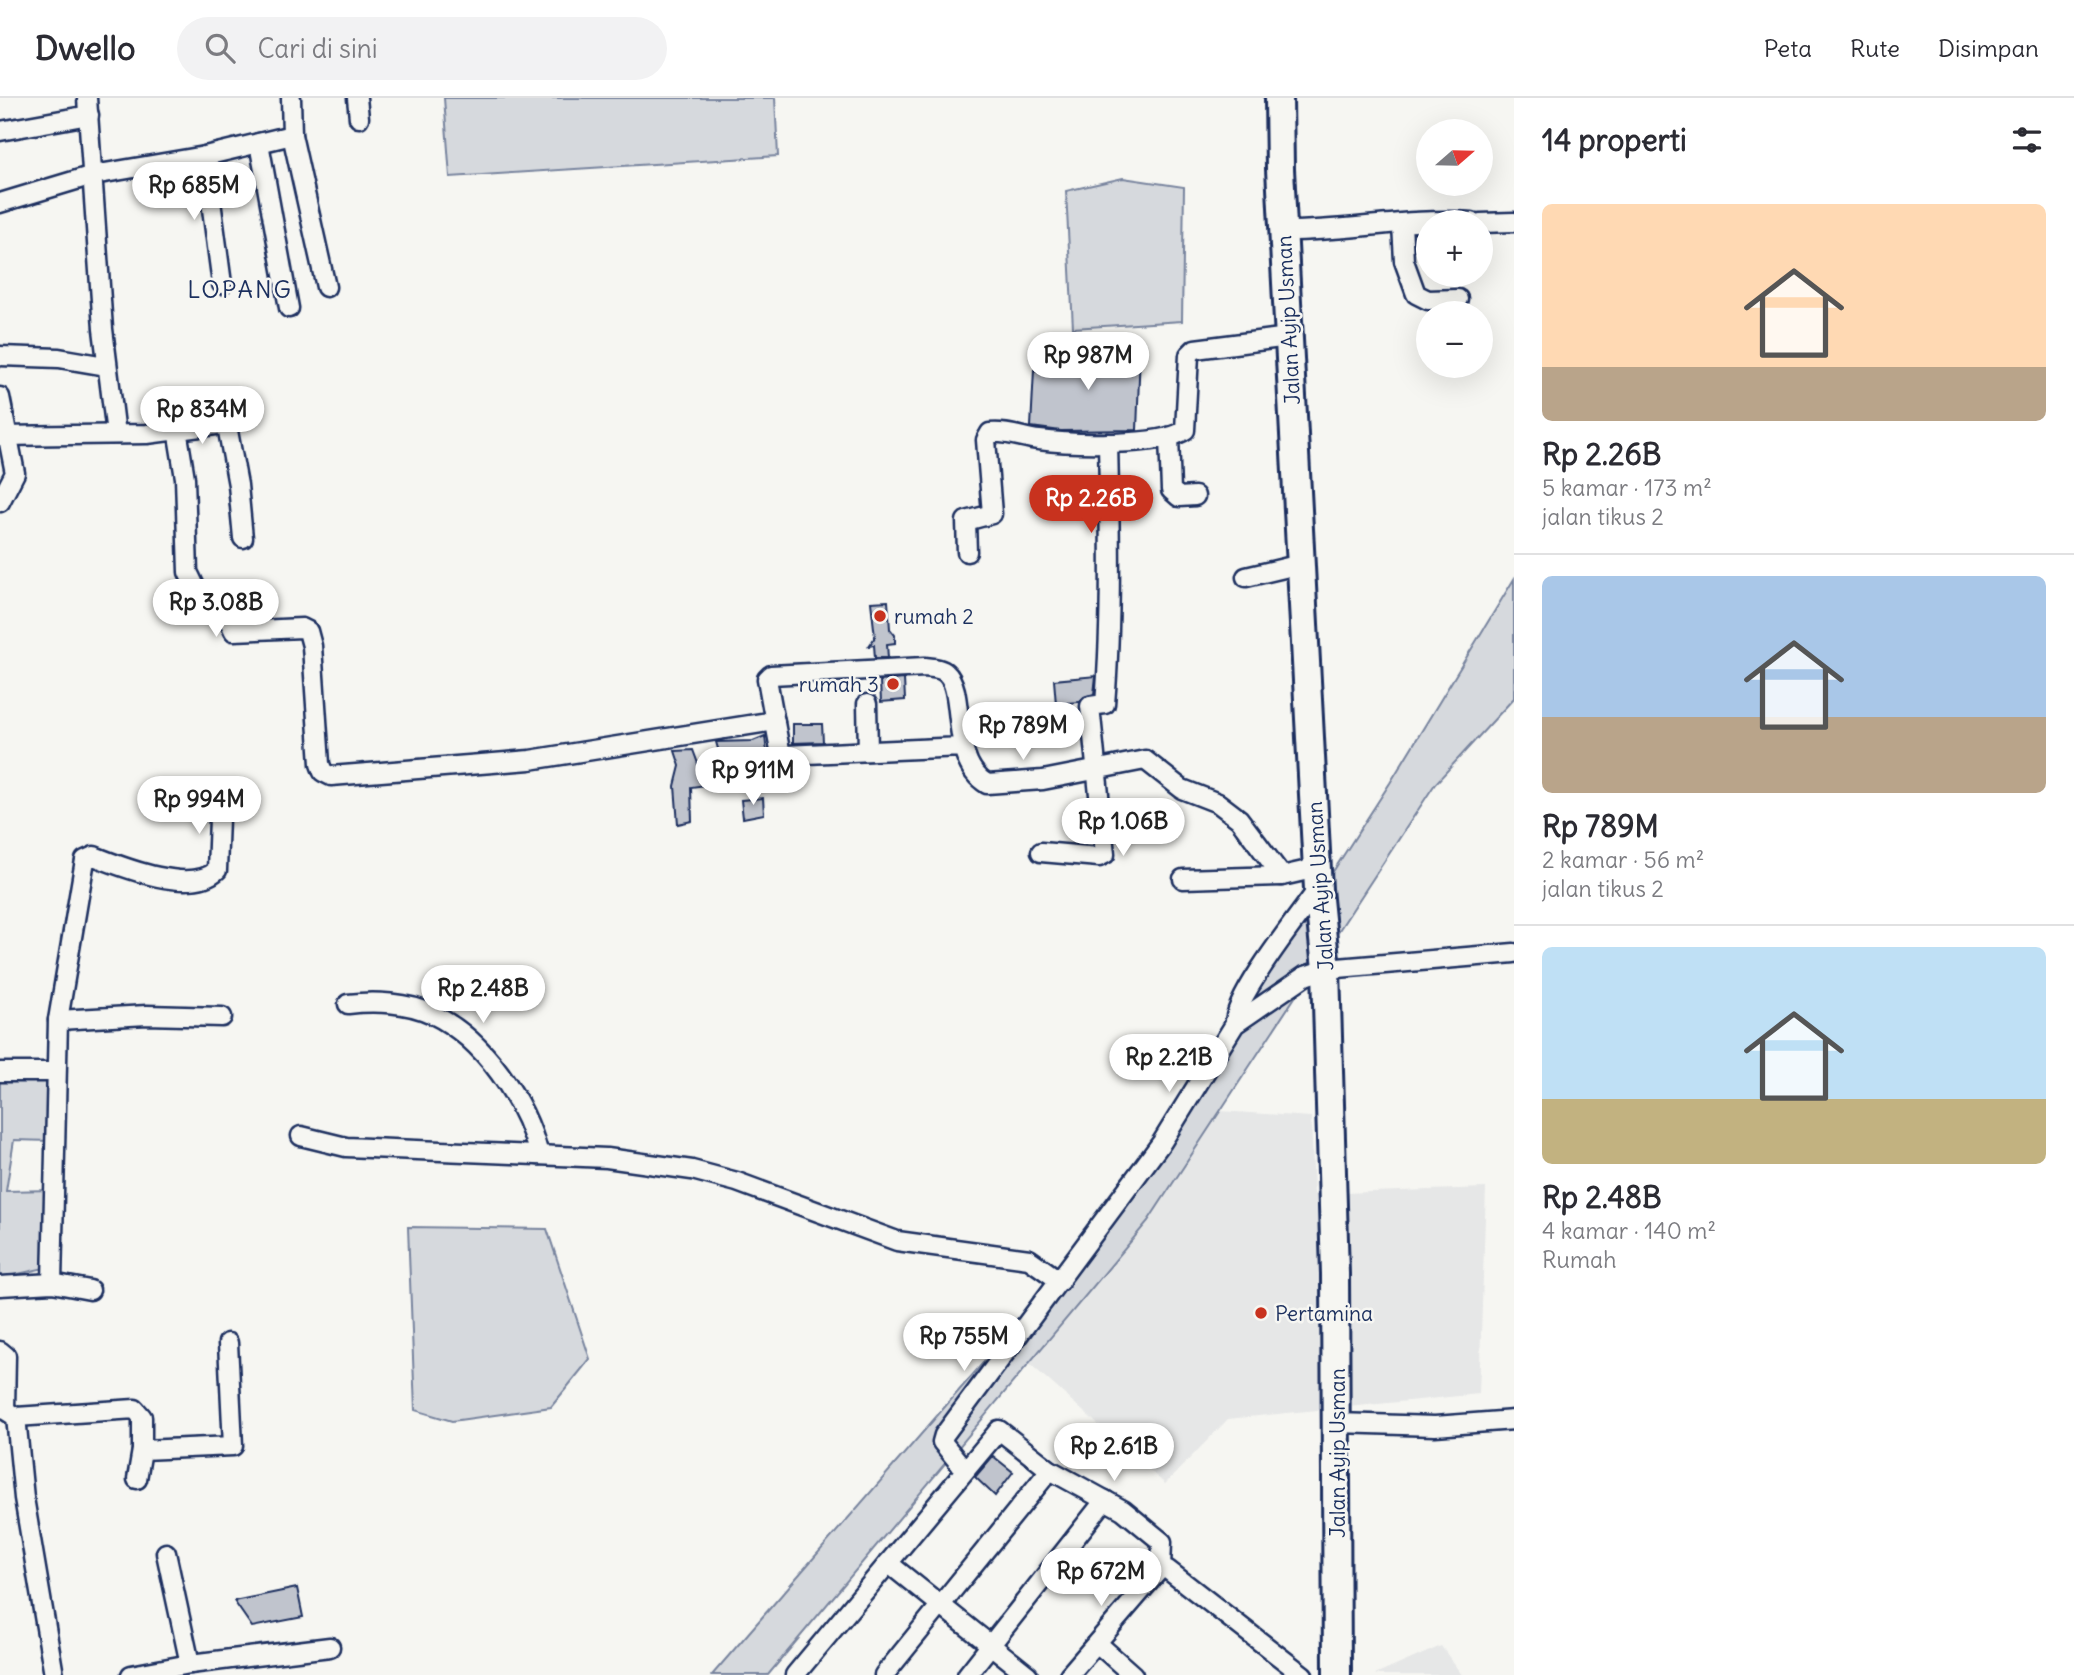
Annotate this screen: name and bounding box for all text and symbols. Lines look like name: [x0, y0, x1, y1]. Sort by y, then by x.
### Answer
search box: [177, 17, 667, 80]
text: Dwello: [35, 27, 135, 69]
icon: search: [201, 29, 239, 67]
text: Cari di sini: [257, 32, 378, 65]
text: Peta: [1764, 33, 1812, 63]
text: Rute: [1850, 33, 1900, 63]
text: Disimpan: [1938, 33, 2039, 63]
north arrow: [1416, 119, 1493, 196]
map controls: [1416, 119, 1493, 378]
text: 14 properti: [1542, 121, 1687, 159]
icon: filters: [2008, 121, 2046, 159]
pin: Rp 685M: [129, 162, 259, 222]
text: Rp 685M: [148, 170, 240, 199]
button: +: [1416, 210, 1493, 287]
street label: Jalan Ayip Usman: [1270, 235, 1306, 405]
icon: home: [1731, 250, 1857, 376]
district label: LOPANG: [187, 274, 293, 304]
button: −: [1416, 301, 1493, 378]
pin: Rp 987M: [1023, 332, 1153, 392]
text: Rp 987M: [1043, 340, 1133, 369]
pin: Rp 834M: [137, 386, 267, 446]
text: Rp 834M: [156, 394, 248, 423]
text: Rp 2.26B: [1542, 435, 1661, 473]
text: 5 kamar · 173 m²: [1542, 473, 1712, 502]
pin: Rp 2.26B: [1019, 476, 1163, 535]
text: Rp 2.26B: [1045, 483, 1137, 512]
text: jalan tikus 2: [1542, 502, 1664, 531]
pin: Rp 3.08B: [144, 580, 288, 639]
text: Rp 3.08B: [169, 587, 263, 616]
place label: rumah 2: [894, 603, 974, 630]
marker: rumah 2: [872, 608, 888, 624]
icon: home: [1731, 622, 1857, 748]
place label: rumah 3: [799, 671, 879, 698]
marker: rumah 3: [885, 676, 901, 692]
pin: Rp 789M: [958, 702, 1088, 762]
text: Rp 789M: [978, 710, 1068, 739]
pin: Rp 911M: [688, 748, 818, 807]
text: Rp 911M: [711, 755, 795, 784]
pin: Rp 994M: [134, 776, 264, 836]
text: Rp 994M: [153, 784, 245, 813]
pin: Rp 1.06B: [1051, 798, 1195, 858]
street label: Jalan Ayip Usman: [1301, 800, 1339, 972]
text: Rp 1.06B: [1078, 806, 1168, 835]
text: Rp 789M: [1542, 807, 1659, 845]
text: 2 kamar · 56 m²: [1542, 845, 1704, 874]
text: jalan tikus 2: [1542, 874, 1664, 903]
pin: Rp 2.48B: [411, 965, 555, 1025]
text: Rp 2.48B: [437, 973, 529, 1002]
icon: home: [1731, 993, 1857, 1119]
pin: Rp 2.21B: [1097, 1034, 1241, 1094]
text: Rp 2.21B: [1125, 1042, 1213, 1071]
text: Rp 2.48B: [1542, 1178, 1662, 1216]
text: 4 kamar · 140 m²: [1542, 1216, 1716, 1245]
text: Rumah: [1542, 1245, 1617, 1274]
place label: Pertamina: [1275, 1300, 1373, 1327]
marker: Pertamina: [1253, 1305, 1269, 1321]
pin: Rp 755M: [899, 1314, 1029, 1373]
text: Rp 755M: [919, 1321, 1009, 1350]
street label: Jalan Ayip Usman: [1324, 1368, 1351, 1538]
pin: Rp 2.61B: [1042, 1424, 1186, 1483]
text: Rp 2.61B: [1070, 1431, 1158, 1460]
pin: Rp 672M: [1036, 1548, 1166, 1608]
text: Rp 672M: [1056, 1556, 1146, 1585]

